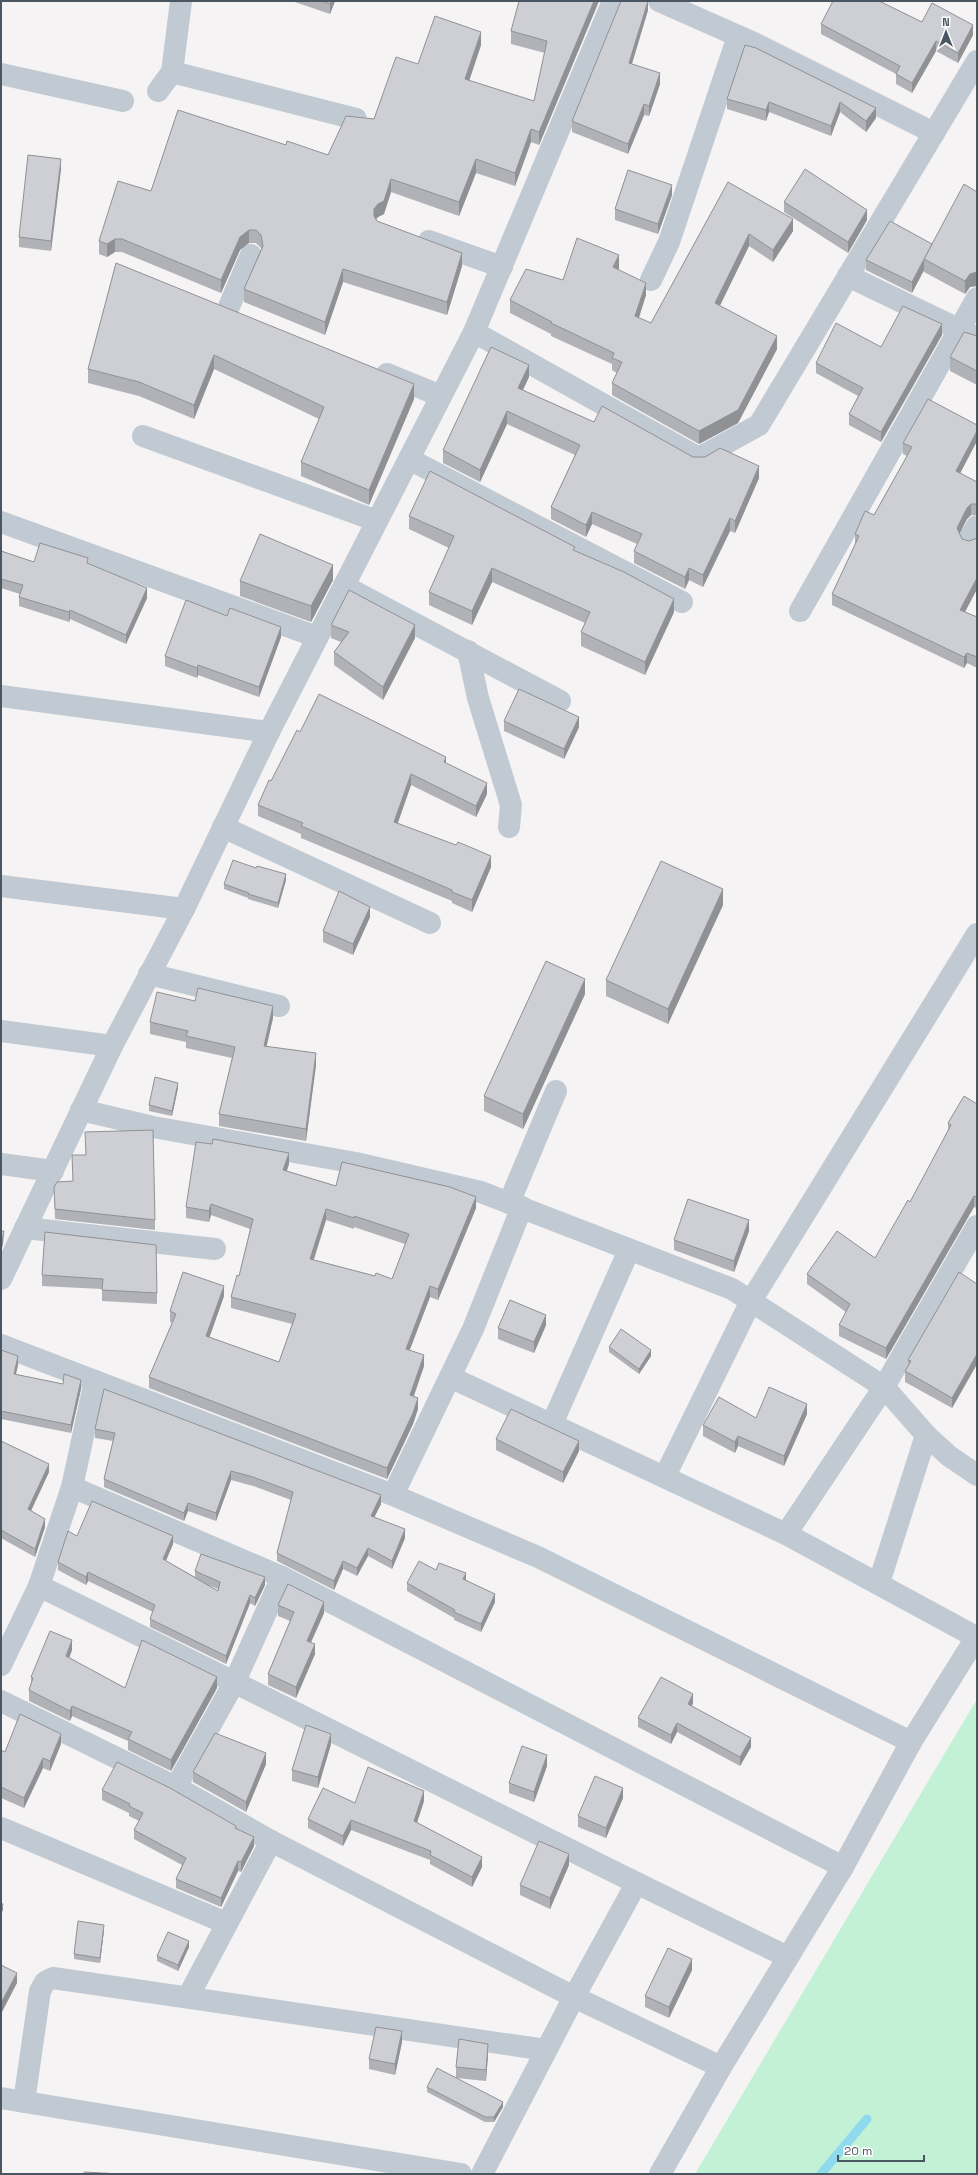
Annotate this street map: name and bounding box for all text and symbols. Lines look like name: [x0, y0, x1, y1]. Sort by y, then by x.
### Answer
north arrow: [926, 12, 966, 52]
text: N: [942, 15, 950, 29]
scale bar: [838, 2137, 924, 2163]
text: 20 m: [844, 2143, 872, 2159]

